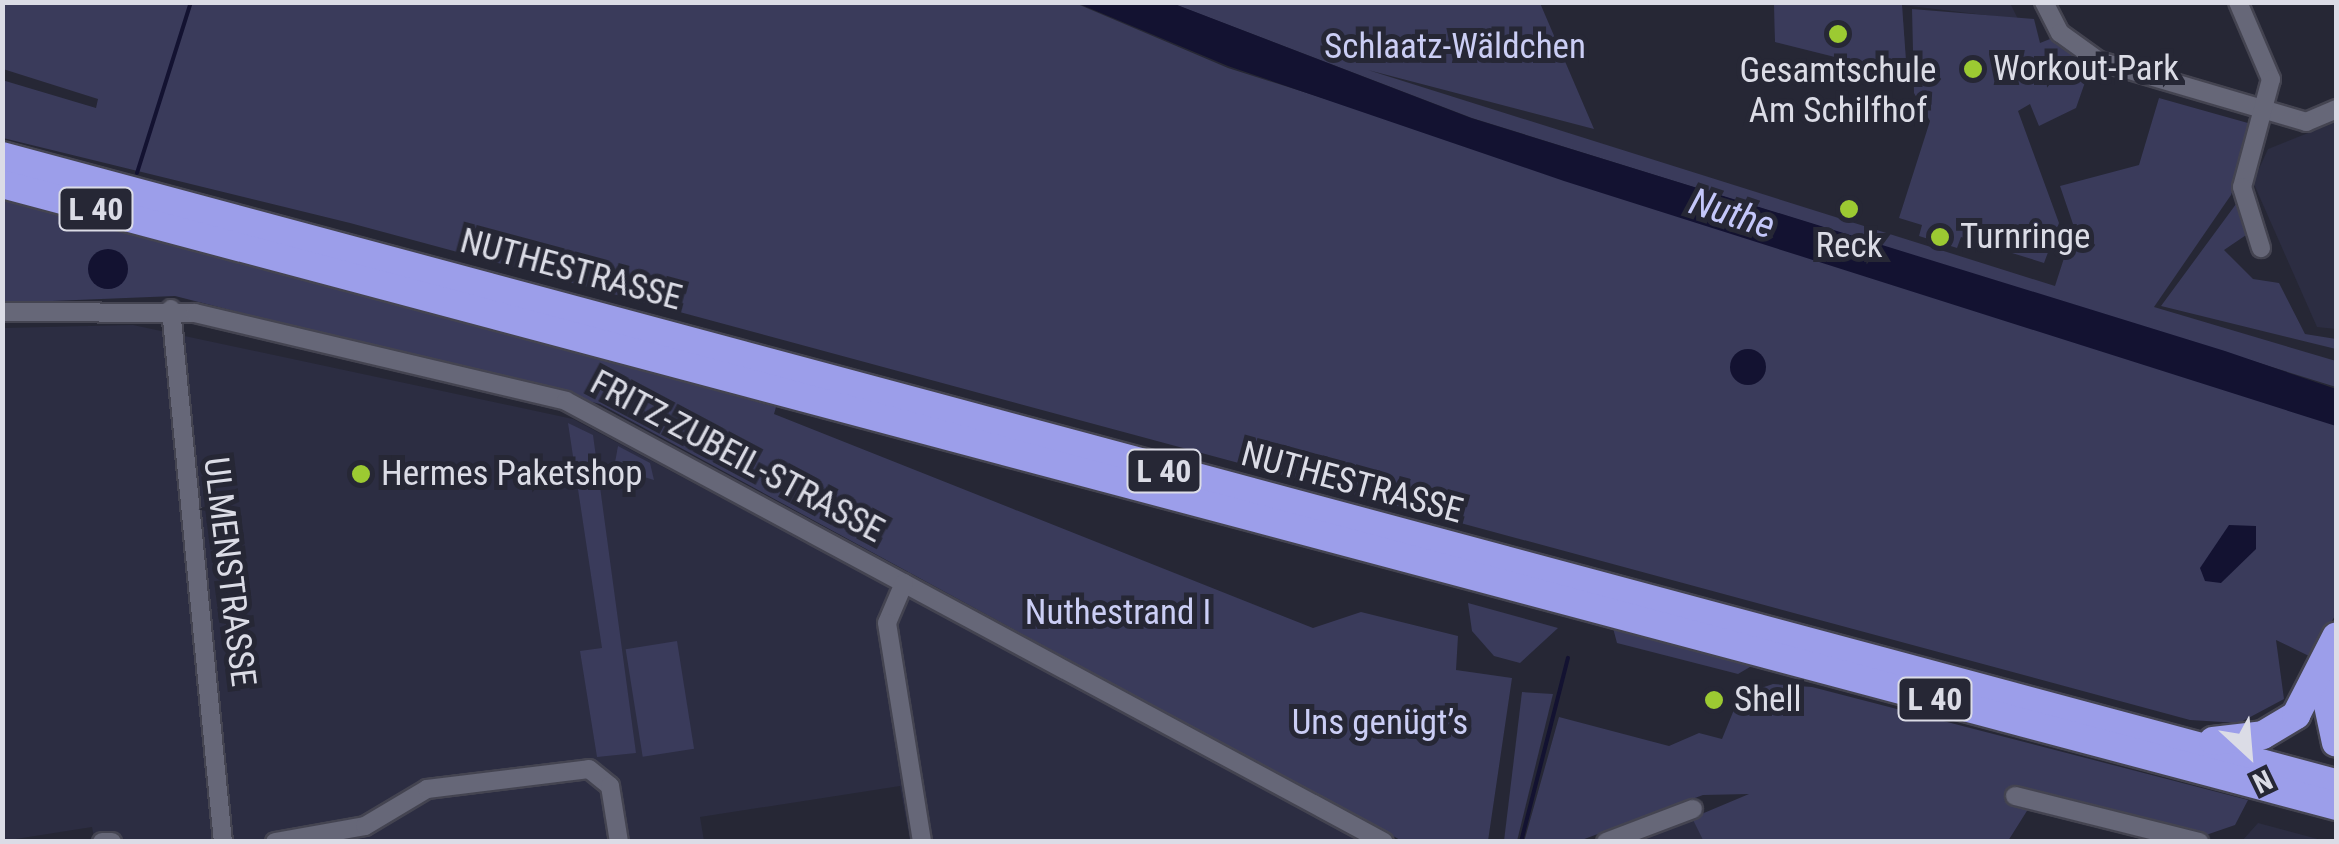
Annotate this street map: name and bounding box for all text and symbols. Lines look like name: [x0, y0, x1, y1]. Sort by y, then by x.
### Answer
marker: Gesamtschule Am Schilfhof: [1827, 23, 1849, 45]
park label: Schlaatz-Wäldchen: [1324, 26, 1586, 68]
place label: Workout-Park: [1993, 48, 2179, 90]
place label: Gesamtschule Am Schilfhof: [1740, 50, 1936, 132]
marker: Workout-Park: [1962, 58, 1984, 80]
water label: Nuthe: [1684, 179, 1780, 249]
road number: L 40: [56, 182, 136, 236]
marker: Reck: [1838, 198, 1860, 220]
place label: Turnringe: [1960, 216, 2090, 258]
street label: NUTHESTRASSE: [456, 220, 686, 320]
place label: Reck: [1816, 225, 1882, 267]
marker: Turnringe: [1929, 226, 1951, 248]
street label: FRITZ-ZUBEIL-STRASSE: [583, 362, 891, 552]
street label: NUTHESTRASSE: [1237, 433, 1467, 533]
road number: L 40: [1124, 444, 1204, 498]
place label: Hermes Paketshop: [381, 453, 642, 495]
street label: ULMENSTRASSE: [194, 455, 264, 689]
marker: Hermes Paketshop: [350, 463, 372, 485]
park label: Nuthestrand I: [1025, 592, 1211, 634]
road number: L 40: [1895, 672, 1975, 726]
place label: Shell: [1734, 679, 1802, 721]
marker: Shell: [1703, 689, 1725, 711]
park label: Uns genügt’s: [1292, 702, 1468, 744]
north arrow: [2199, 704, 2299, 804]
text: N: [2247, 763, 2277, 800]

